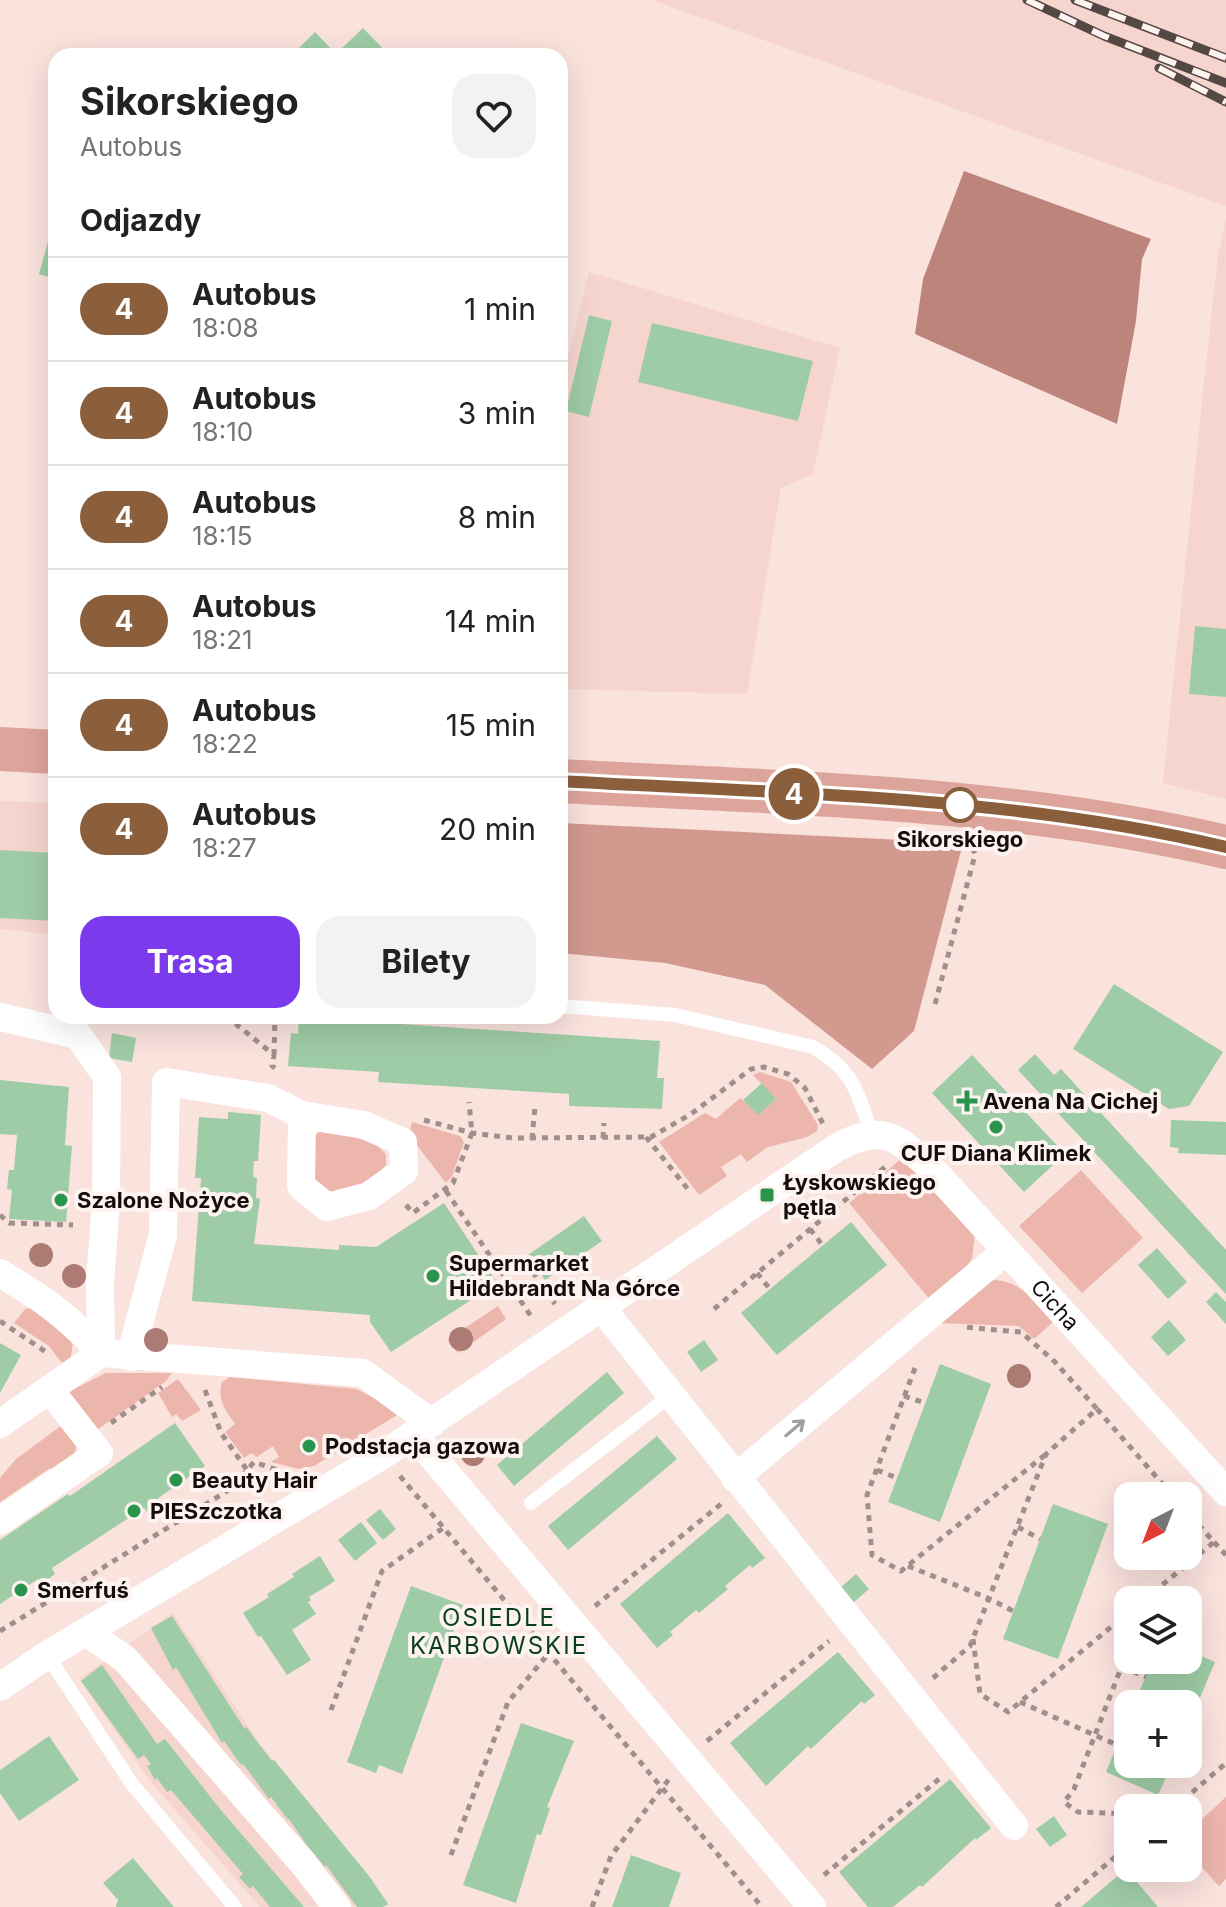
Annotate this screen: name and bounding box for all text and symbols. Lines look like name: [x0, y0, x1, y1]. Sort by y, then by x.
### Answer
button: heart: [452, 74, 536, 158]
text: Sikorskiego: [80, 78, 299, 124]
text: Autobus: [80, 131, 182, 162]
text: Odjazdy: [80, 202, 201, 238]
text: Autobus: [192, 276, 317, 312]
text: 1 min: [464, 291, 536, 327]
text: 4: [115, 292, 133, 326]
text: 18:08: [192, 312, 259, 343]
text: Autobus: [192, 380, 317, 416]
text: 3 min: [458, 395, 536, 431]
text: 4: [115, 396, 133, 430]
text: 18:10: [192, 416, 253, 447]
text: Autobus: [192, 484, 317, 520]
text: 8 min: [458, 499, 536, 535]
text: 4: [115, 500, 133, 534]
text: 18:15: [192, 520, 253, 551]
text: Autobus: [192, 588, 317, 624]
text: 14 min: [445, 603, 536, 639]
text: 4: [115, 604, 133, 638]
text: 18:21: [192, 624, 253, 655]
text: Autobus: [192, 692, 317, 728]
text: 15 min: [446, 707, 536, 743]
text: 4: [115, 708, 133, 742]
text: 18:22: [192, 728, 258, 759]
line badge: 4: [768, 768, 820, 820]
text: 4: [785, 777, 803, 811]
marker: Sikorskiego: [943, 788, 977, 822]
text: Autobus: [192, 796, 317, 832]
text: 20 min: [439, 811, 536, 847]
text: 4: [115, 812, 133, 846]
place label: Sikorskiego: [897, 826, 1023, 852]
text: 18:27: [192, 832, 257, 863]
button: Trasa: [80, 916, 300, 1008]
button: Bilety: [316, 916, 536, 1008]
place label: Avena Na Cichej: [983, 1088, 1158, 1114]
marker: Avena Na Cichej: [958, 1092, 976, 1110]
marker: CUF Diana Klimek: [987, 1118, 1005, 1136]
place label: CUF Diana Klimek: [901, 1140, 1091, 1166]
place label: Łyskowskiego pętla: [783, 1169, 936, 1220]
marker: Łyskowskiego pętla: [758, 1186, 776, 1204]
place label: Szalone Nożyce: [77, 1187, 250, 1213]
marker: Szalone Nożyce: [52, 1191, 70, 1209]
place label: Supermarket Hildebrandt Na Górce: [449, 1250, 680, 1301]
marker: Supermarket Hildebrandt Na Górce: [424, 1267, 442, 1285]
street label: Cicha: [1026, 1274, 1085, 1335]
one-way arrow: [784, 1419, 805, 1437]
place label: Podstacja gazowa: [325, 1433, 520, 1459]
marker: Podstacja gazowa: [300, 1437, 318, 1455]
place label: Beauty Hair: [192, 1467, 318, 1493]
marker: Beauty Hair: [167, 1471, 185, 1489]
north arrow: [1114, 1482, 1202, 1570]
map controls: [1114, 1482, 1202, 1882]
place label: PIESzczotka: [150, 1498, 282, 1524]
marker: PIESzczotka: [125, 1502, 143, 1520]
place label: Smerfuś: [37, 1577, 129, 1603]
marker: Smerfuś: [12, 1581, 30, 1599]
button: layers: [1114, 1586, 1202, 1674]
district label: OSIEDLE KARBOWSKIE: [410, 1603, 588, 1660]
button: +: [1114, 1690, 1202, 1778]
button: −: [1114, 1794, 1202, 1882]

